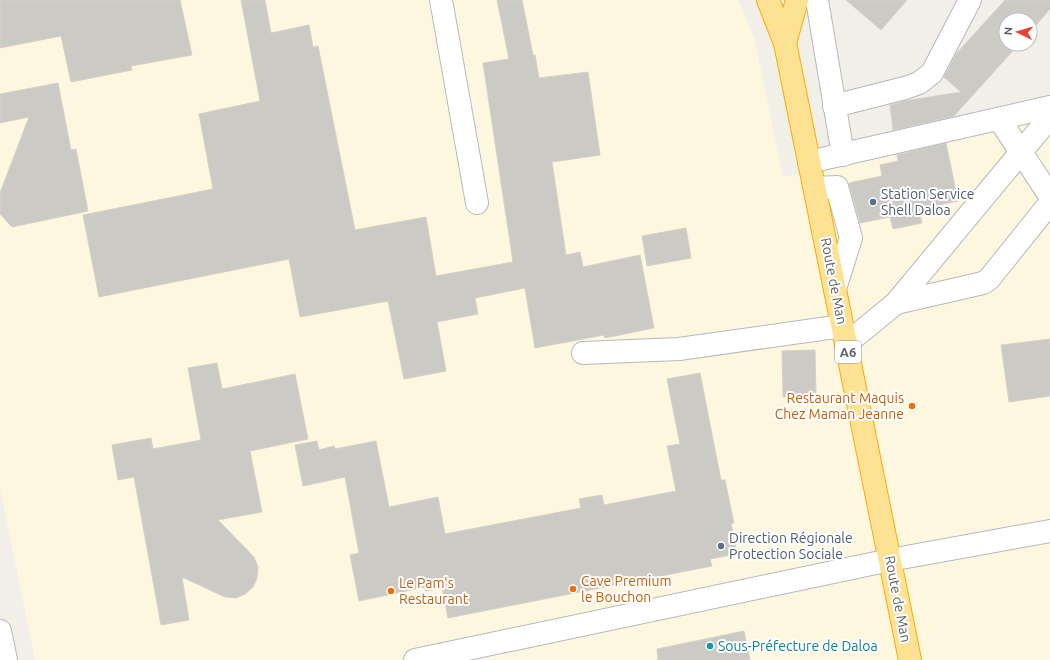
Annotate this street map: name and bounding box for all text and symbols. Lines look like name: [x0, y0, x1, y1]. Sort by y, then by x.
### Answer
north arrow: [998, 12, 1038, 52]
text: N: [1002, 27, 1014, 36]
place label: Station Service Shell Daloa: [881, 186, 974, 218]
marker: Station Service Shell Daloa: [868, 197, 878, 207]
street label: Route de Man: [818, 236, 850, 326]
road number: A6: [835, 341, 861, 363]
place label: Restaurant Maquis Chez Maman Jeanne: [775, 390, 904, 422]
marker: Restaurant Maquis Chez Maman Jeanne: [907, 401, 917, 411]
place label: Direction Régionale Protection Sociale: [729, 530, 853, 562]
marker: Direction Régionale Protection Sociale: [716, 541, 726, 551]
street label: Route de Man: [882, 554, 914, 644]
place label: Cave Premium le Bouchon: [581, 573, 671, 605]
place label: Le Pam's Restaurant: [399, 575, 469, 607]
marker: Cave Premium le Bouchon: [568, 584, 578, 594]
marker: Le Pam's Restaurant: [386, 586, 396, 596]
place label: Sous-Préfecture de Daloa: [718, 638, 878, 654]
marker: Sous-Préfecture de Daloa: [705, 641, 715, 651]

